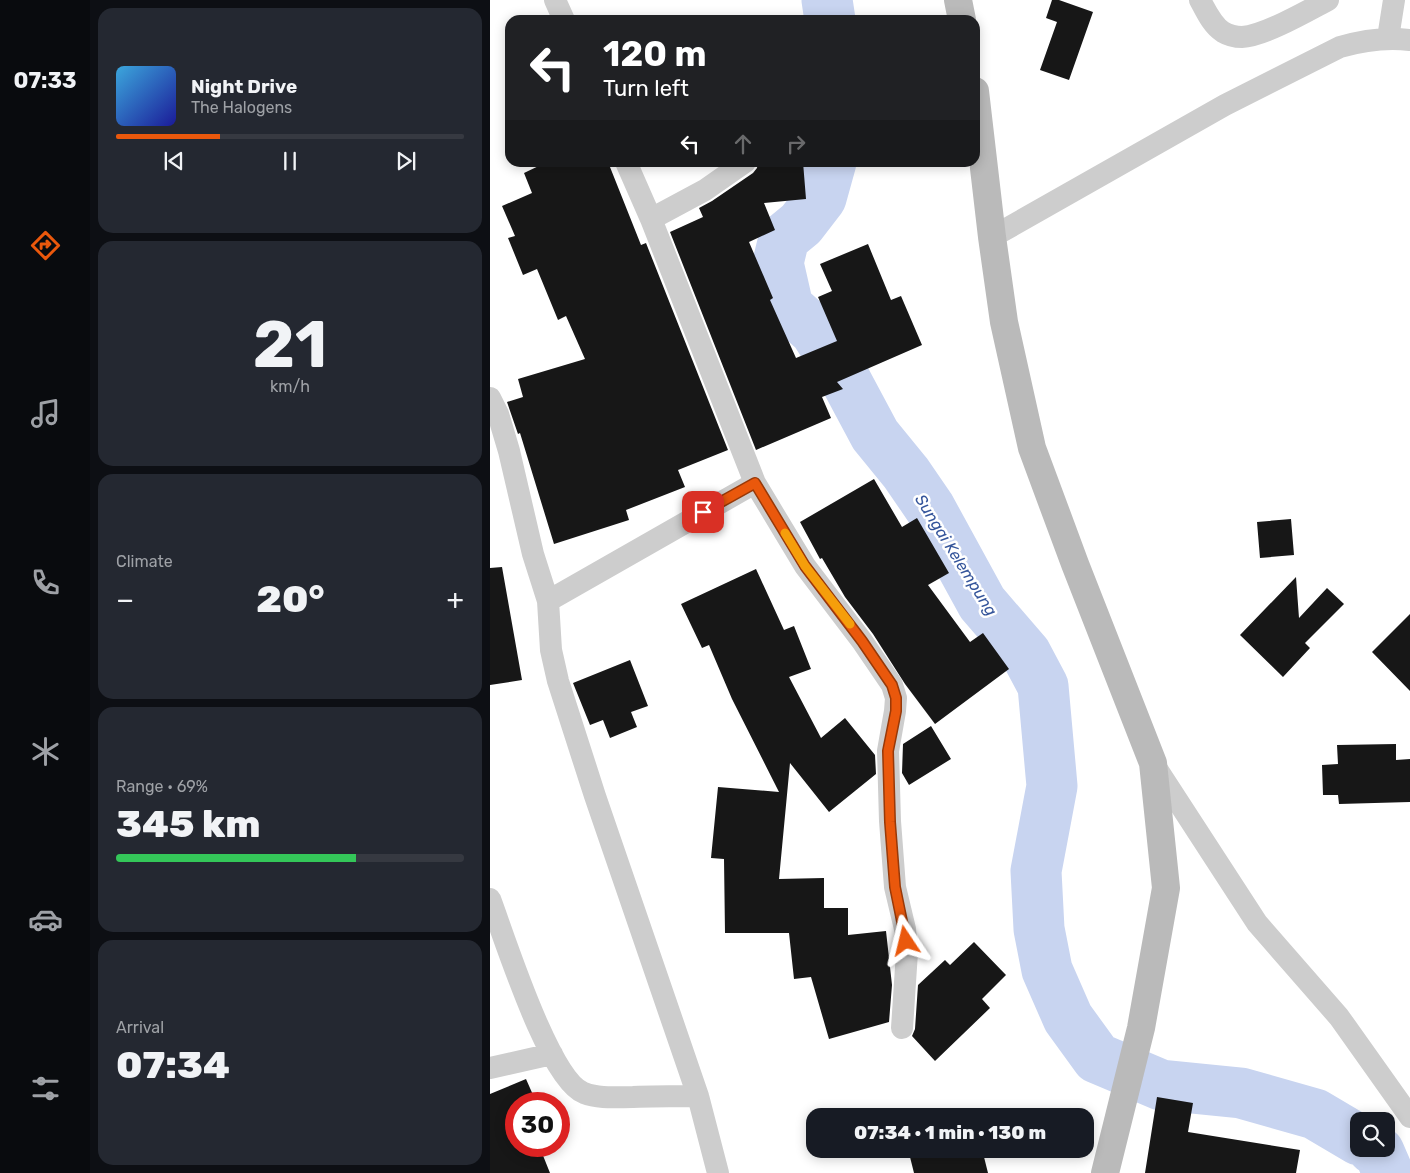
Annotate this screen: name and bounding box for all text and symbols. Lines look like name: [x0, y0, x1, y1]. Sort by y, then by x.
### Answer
text: 120 m: [603, 33, 706, 75]
icon: left: [520, 35, 585, 100]
text: 07:33: [14, 67, 77, 94]
text: Night Drive: [191, 75, 297, 98]
text: Turn left: [603, 75, 689, 102]
text: The Halogens: [191, 98, 292, 117]
icon: left: [676, 130, 704, 158]
icon: ahead: [729, 130, 757, 158]
icon: right: [782, 130, 810, 158]
icon: previous: [160, 147, 188, 175]
icon: pause: [276, 147, 304, 175]
icon: next: [392, 147, 420, 175]
icon: directions: [28, 228, 63, 263]
text: 21: [253, 306, 327, 383]
text: km/h: [270, 377, 310, 396]
icon: music: [28, 396, 63, 431]
pin: [682, 491, 724, 533]
water label: Sungai Kelempung: [911, 491, 1001, 619]
icon: arrive: [689, 498, 717, 526]
text: Climate: [116, 552, 173, 571]
icon: phone: [28, 565, 63, 600]
text: 20°: [256, 576, 325, 622]
text: −: [116, 583, 134, 616]
text: +: [447, 583, 464, 616]
icon: climate: [28, 734, 63, 769]
text: Range · 69%: [116, 777, 208, 796]
text: 345 km: [116, 801, 260, 847]
icon: car: [28, 902, 63, 937]
position arrow: [879, 914, 931, 966]
text: Arrival: [116, 1018, 164, 1037]
text: 07:34: [116, 1042, 230, 1088]
icon: filters: [28, 1071, 63, 1106]
speed limit sign: 30: [505, 1092, 570, 1157]
map controls: [1350, 1112, 1395, 1157]
button: search: [1350, 1112, 1395, 1157]
text: 07:34 · 1 min · 130 m: [854, 1121, 1046, 1144]

